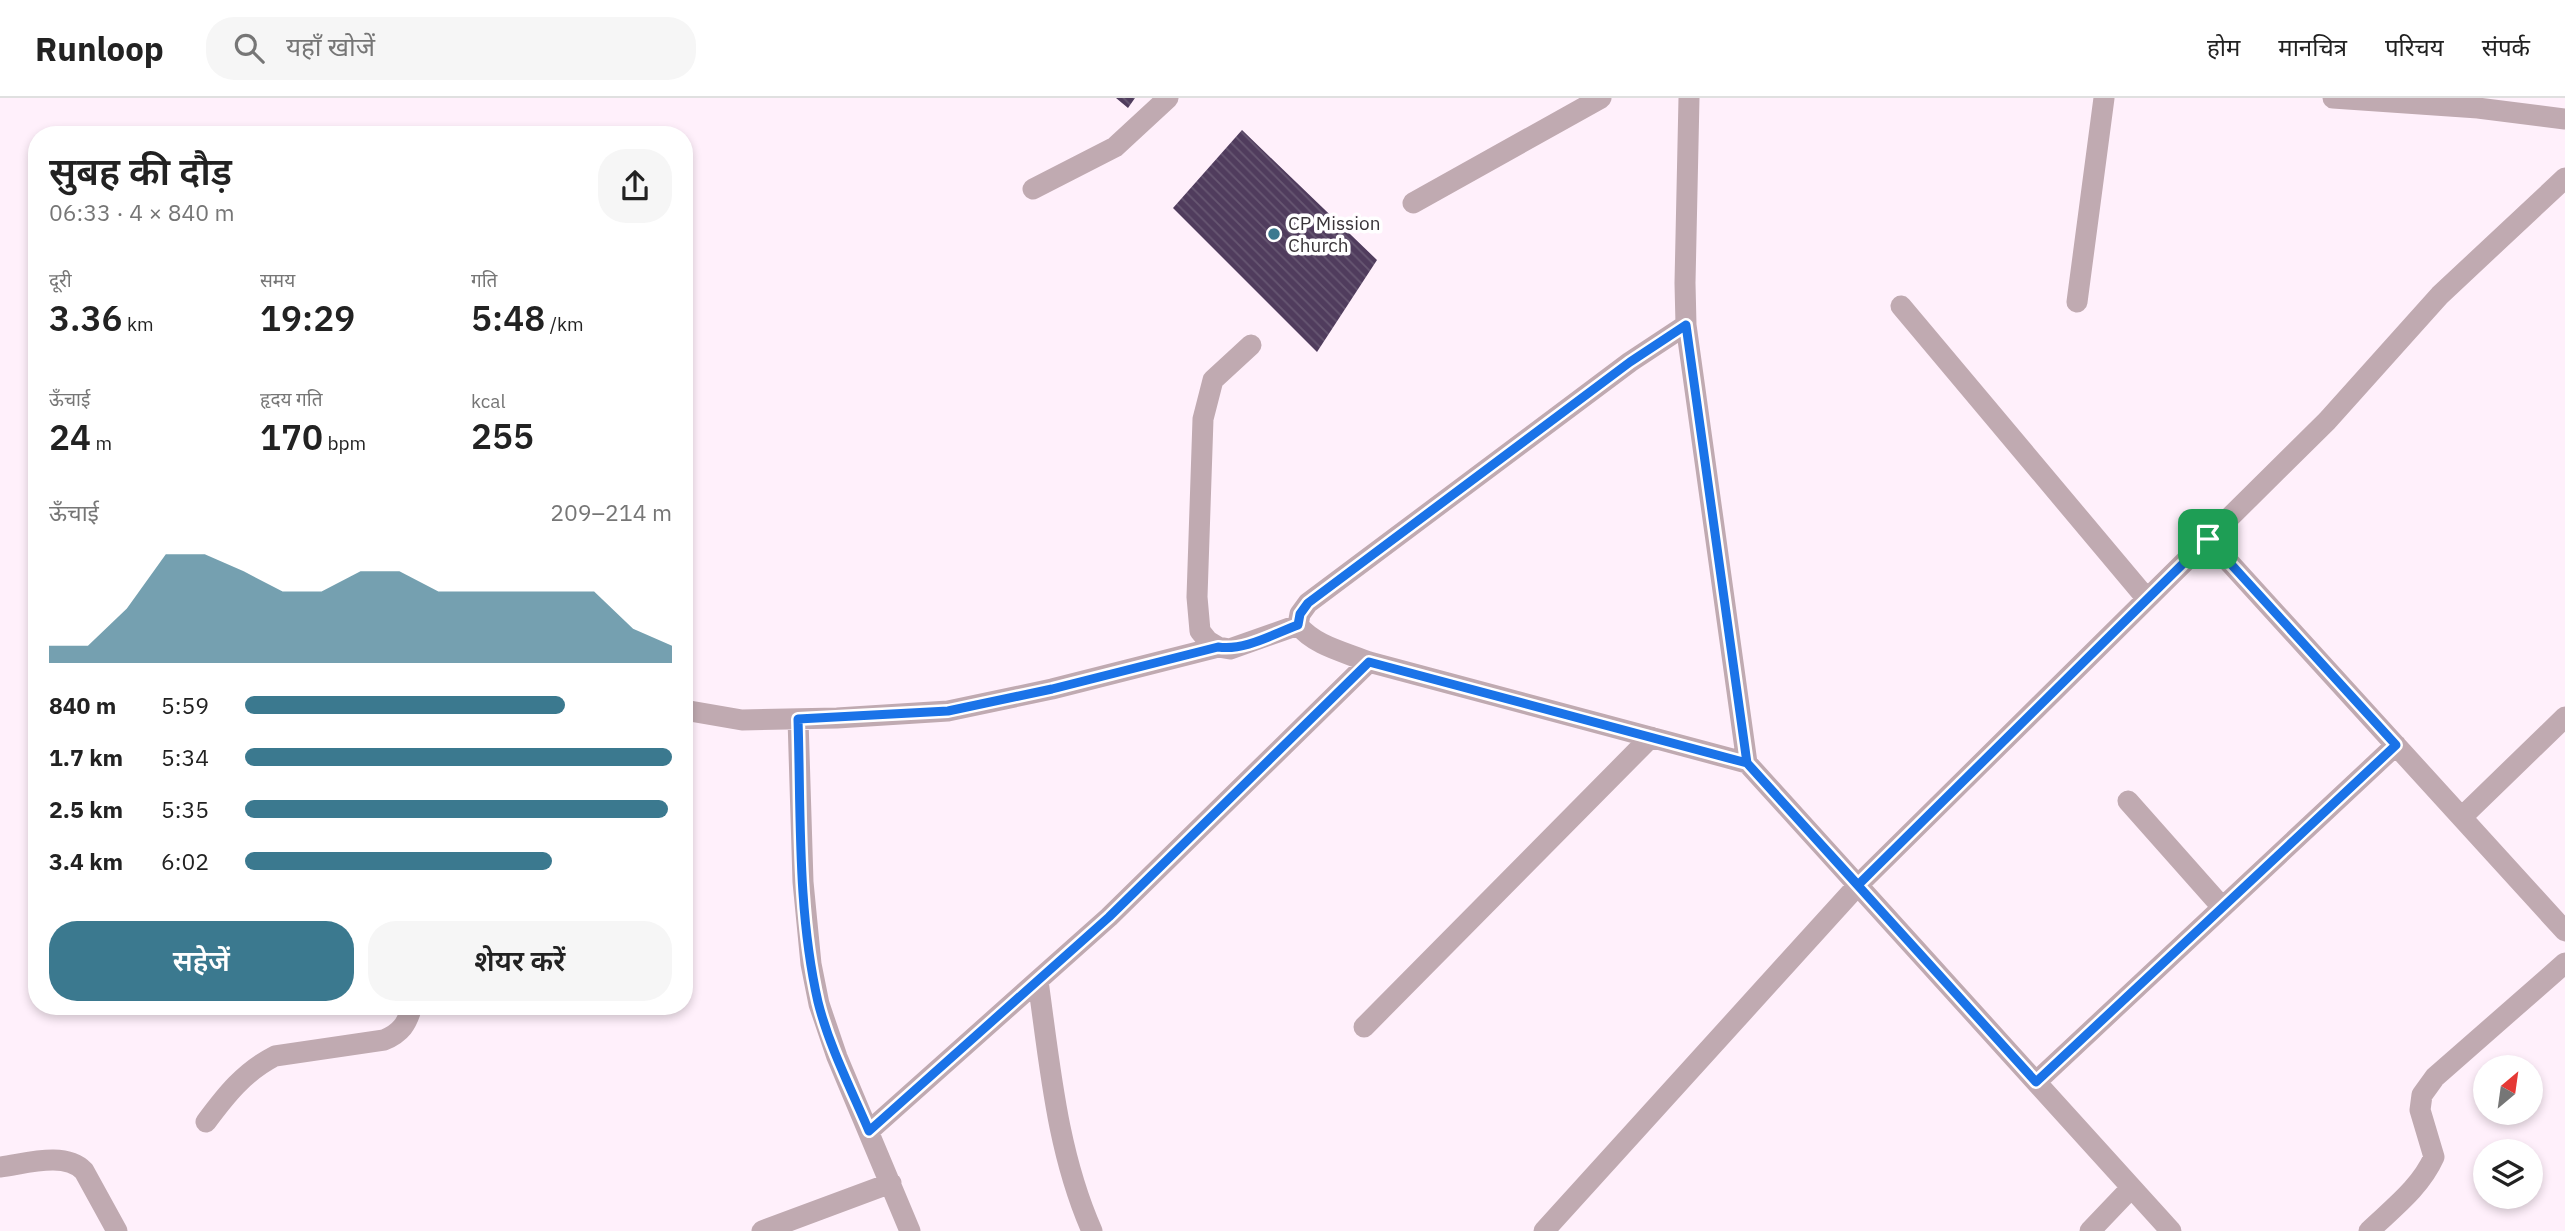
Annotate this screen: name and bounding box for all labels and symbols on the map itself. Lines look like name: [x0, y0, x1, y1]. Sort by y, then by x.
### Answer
place label: CP Mission Church: [1288, 211, 1381, 257]
marker: CP Mission Church: [1266, 226, 1282, 242]
pin: [2178, 509, 2238, 569]
north arrow: [2473, 1055, 2543, 1125]

